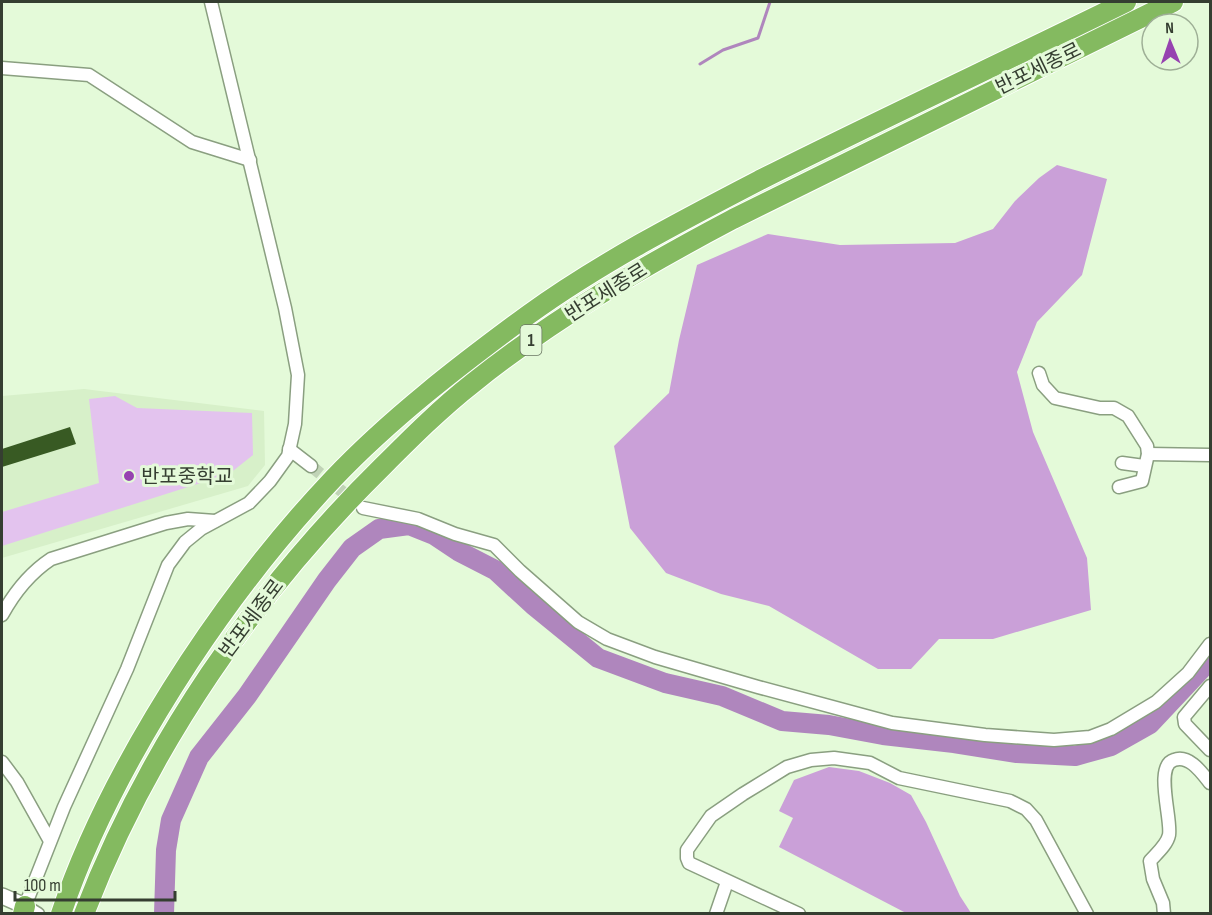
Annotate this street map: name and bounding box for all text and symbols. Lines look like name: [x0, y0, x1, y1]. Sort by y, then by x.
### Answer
north arrow: [1140, 12, 1200, 72]
text: N: [1165, 19, 1174, 38]
street label: 반포세종로: [992, 38, 1085, 100]
street label: 반포세종로: [561, 258, 652, 327]
road number: 1: [520, 325, 542, 355]
place label: 반포중학교: [141, 465, 233, 489]
marker: 반포중학교: [122, 469, 136, 483]
street label: 반포세종로: [215, 575, 289, 663]
scale bar: [15, 864, 176, 902]
text: 100 m: [24, 875, 61, 896]

